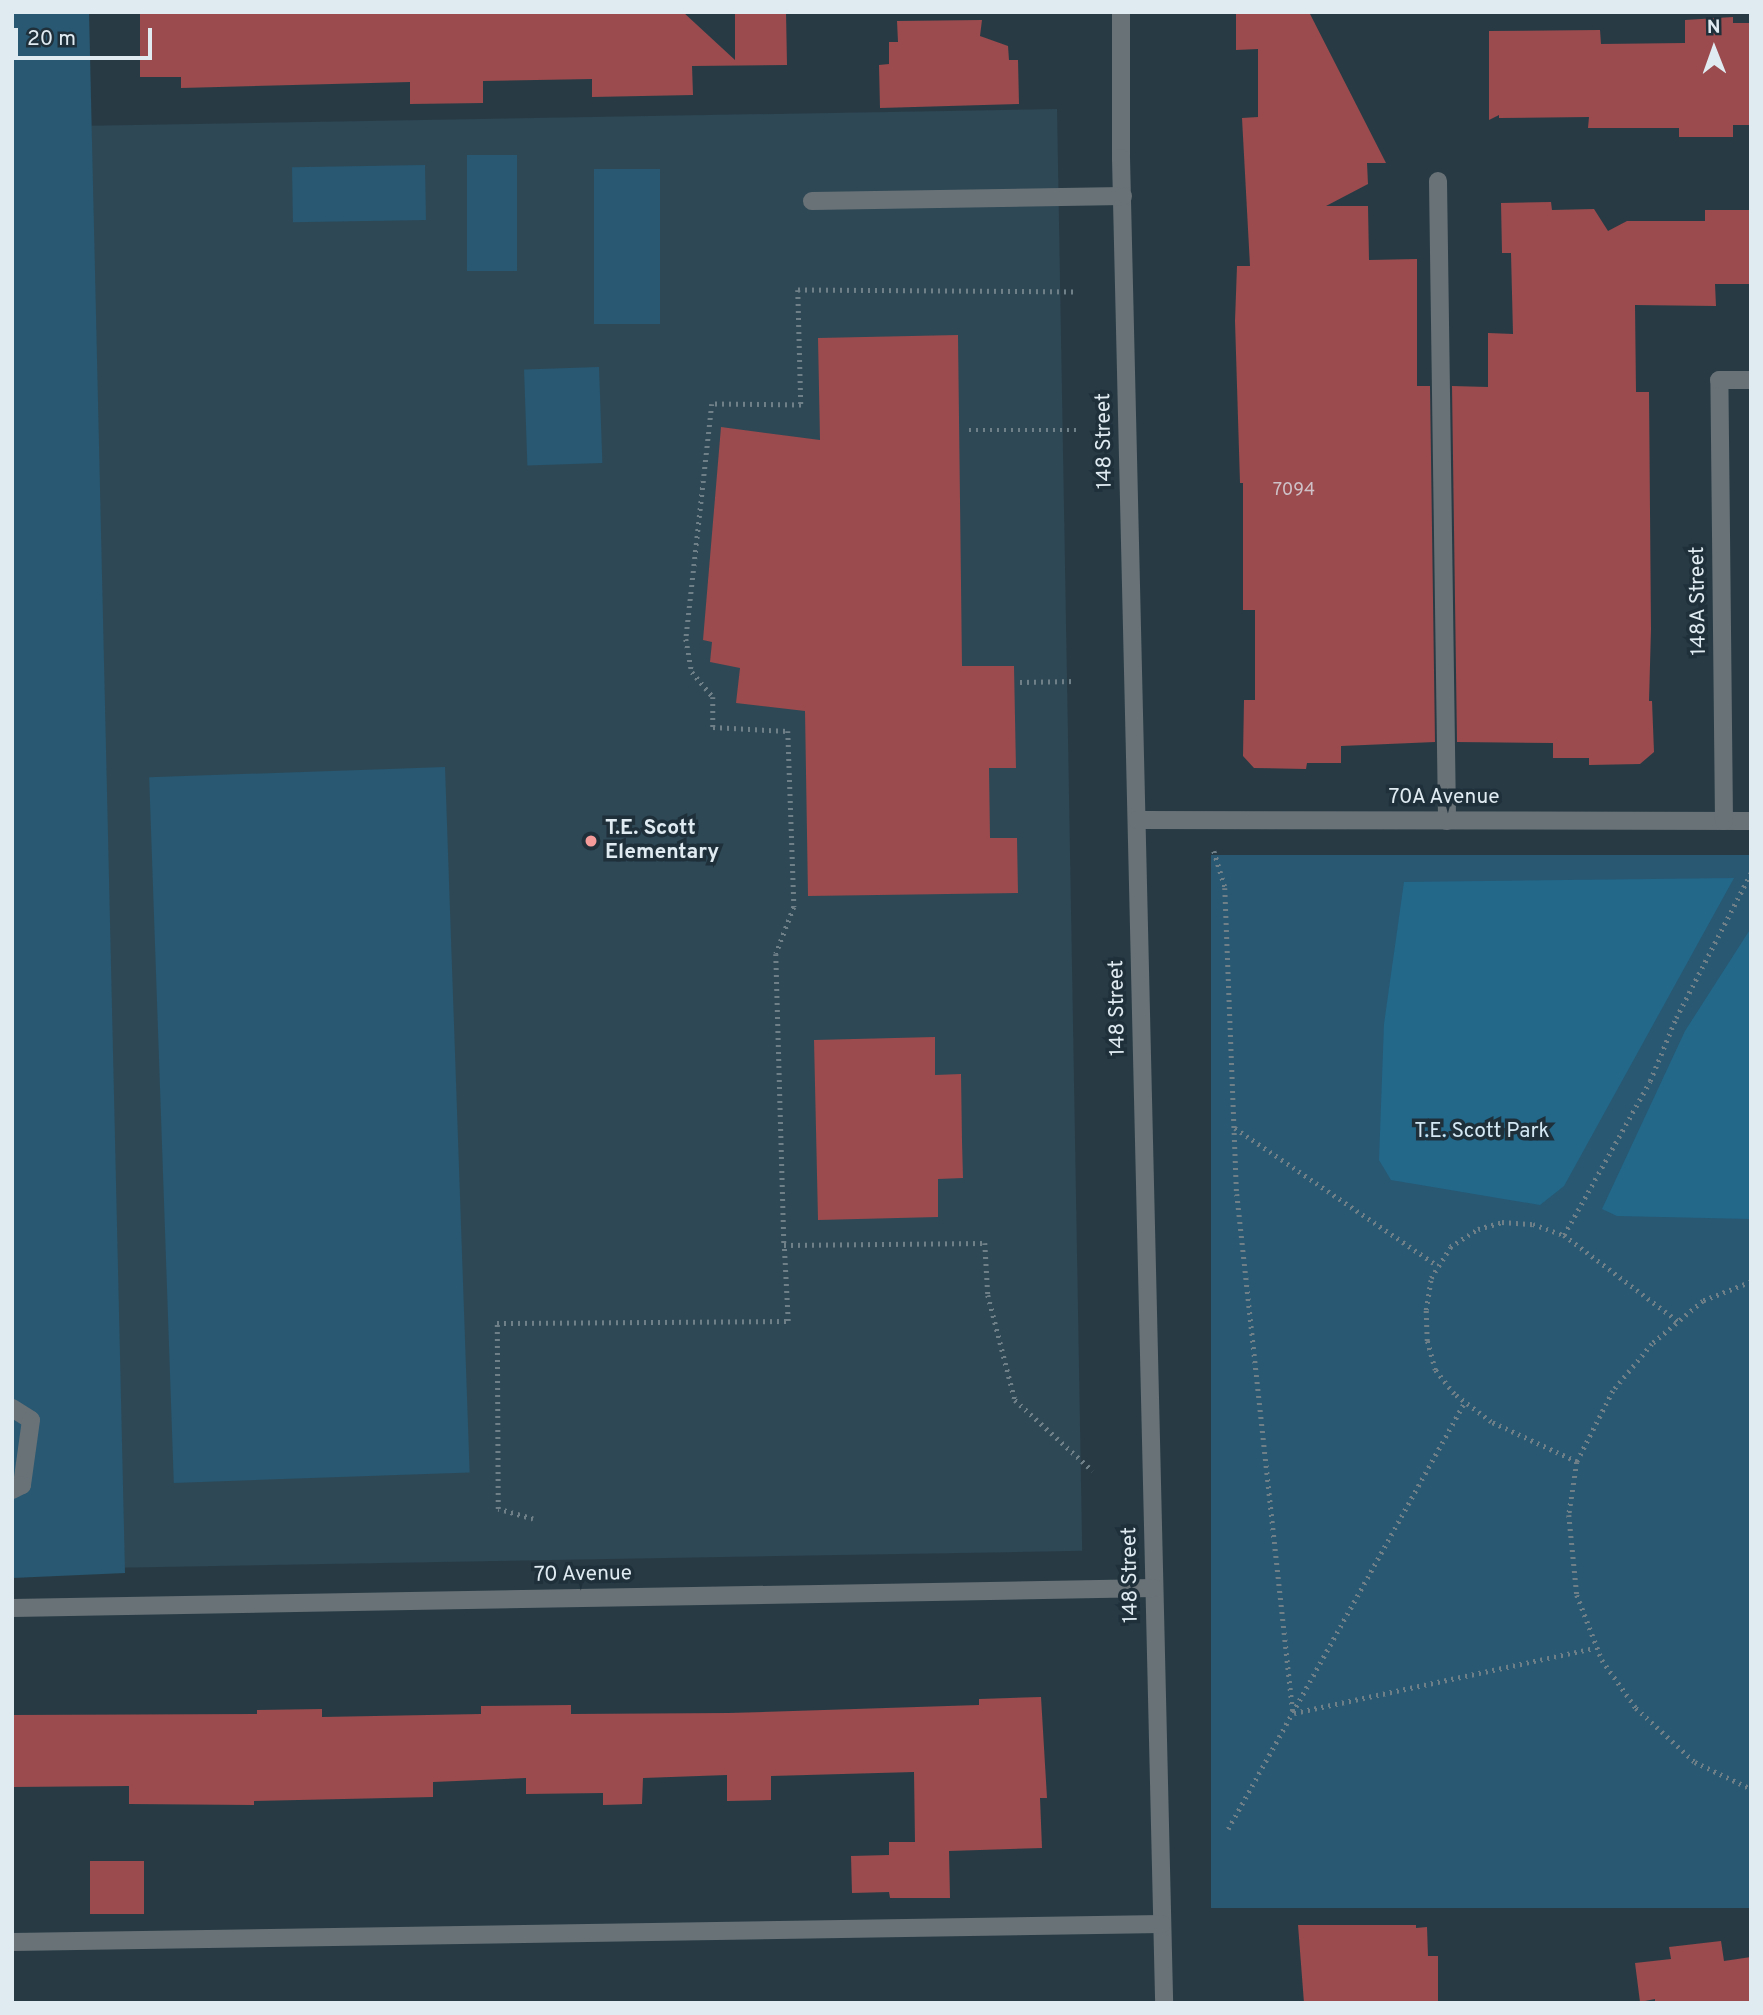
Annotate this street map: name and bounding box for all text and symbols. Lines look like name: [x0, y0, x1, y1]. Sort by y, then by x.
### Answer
scale bar: [18, 14, 156, 58]
north arrow: [1679, 14, 1749, 84]
text: N: [1707, 16, 1721, 40]
text: 20 m: [27, 26, 76, 53]
street label: 148 Street: [1092, 393, 1118, 489]
house number: 7094: [1273, 480, 1315, 502]
street label: 148A Street: [1685, 546, 1713, 656]
street label: 70A Avenue: [1388, 785, 1500, 811]
place label: T.E. Scott Elementary: [605, 816, 719, 866]
marker: T.E. Scott Elementary: [583, 833, 599, 849]
street label: 148 Street: [1105, 960, 1131, 1056]
park label: T.E. Scott Park: [1414, 1119, 1550, 1145]
street label: 148 Street: [1118, 1527, 1144, 1623]
street label: 70 Avenue: [533, 1562, 633, 1588]

